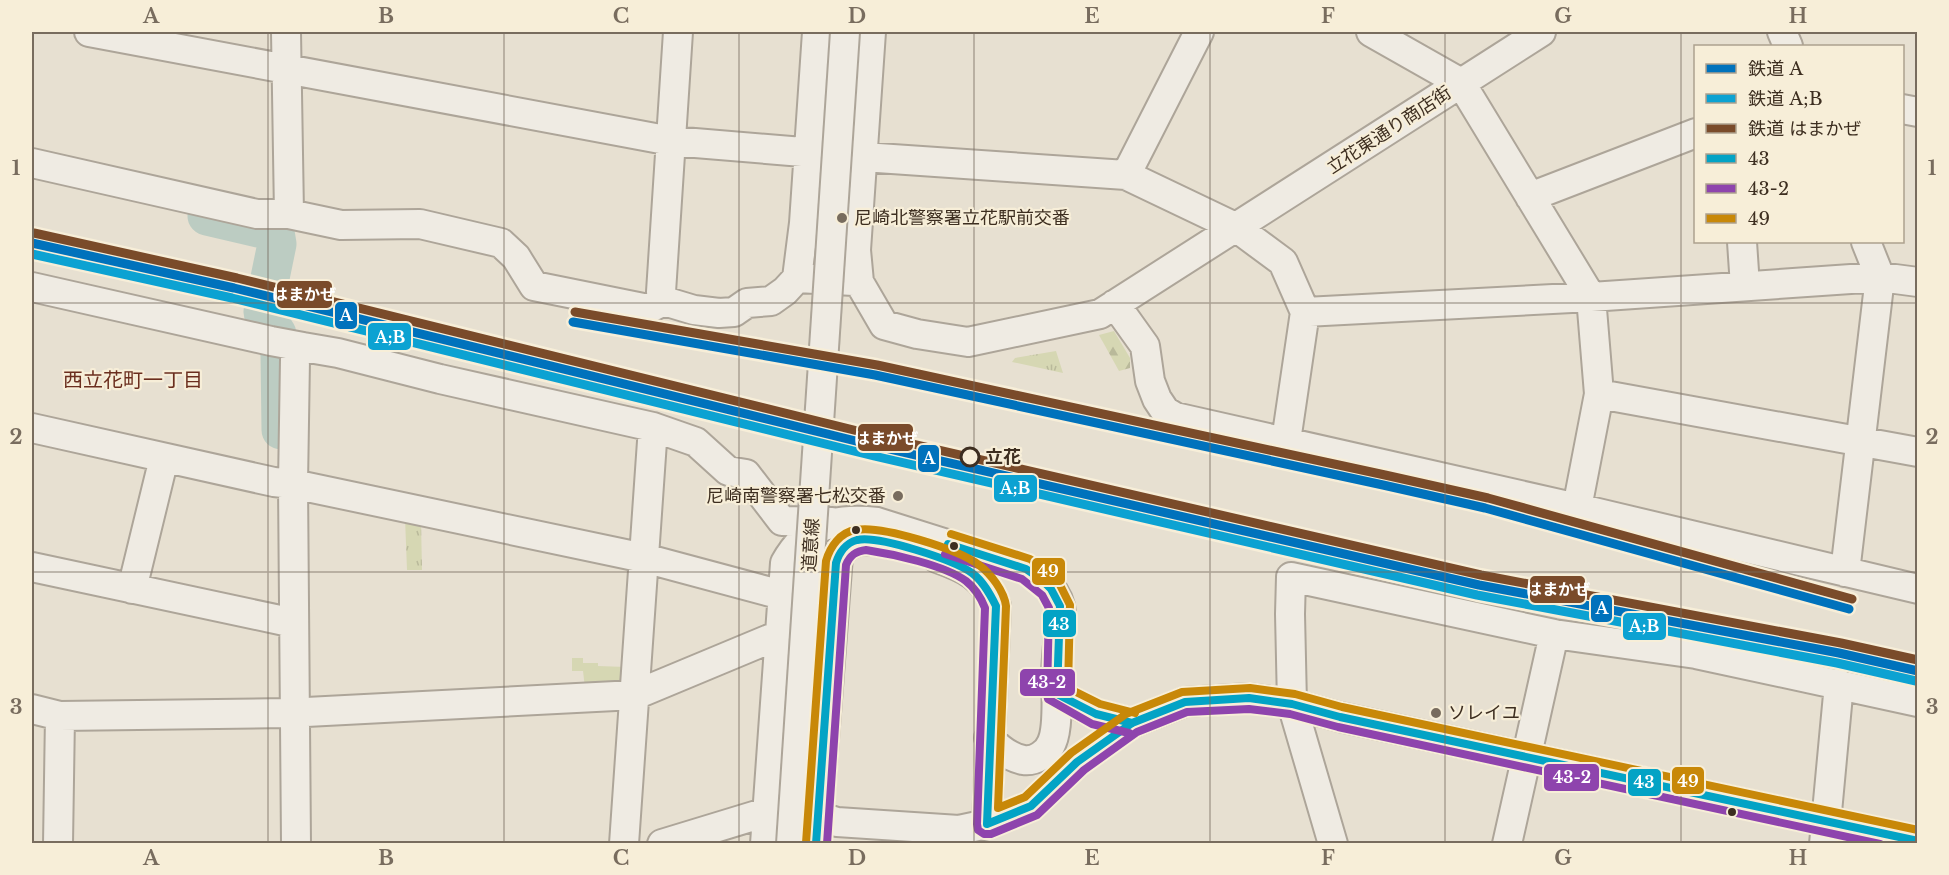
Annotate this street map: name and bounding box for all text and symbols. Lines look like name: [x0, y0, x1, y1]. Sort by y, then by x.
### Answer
text: A: [142, 4, 160, 28]
text: B: [378, 4, 394, 28]
text: C: [613, 4, 629, 28]
text: D: [848, 4, 866, 28]
text: E: [1084, 4, 1100, 28]
text: F: [1321, 4, 1335, 28]
text: G: [1554, 4, 1572, 28]
text: H: [1789, 4, 1808, 28]
legend: [1694, 45, 1904, 243]
text: 鉄道 A: [1748, 58, 1804, 80]
street label: 立花東通り商店街: [1323, 82, 1455, 178]
text: 鉄道 A;B: [1748, 88, 1822, 110]
text: 鉄道 はまかぜ: [1748, 118, 1861, 140]
text: 43: [1748, 148, 1770, 170]
text: 1: [12, 156, 21, 180]
text: 1: [1928, 156, 1937, 180]
text: 43-2: [1748, 178, 1789, 200]
place label: 尼崎北警察署立花駅前交番: [854, 207, 1070, 229]
text: 49: [1748, 208, 1770, 230]
marker: 尼崎北警察署立花駅前交番: [835, 211, 849, 225]
line badge: はまかぜ: [276, 280, 333, 309]
text: はまかぜ: [272, 284, 336, 304]
line badge: A: [334, 301, 358, 330]
text: A: [339, 305, 354, 325]
line badge: A;B: [367, 322, 412, 351]
text: A;B: [374, 327, 405, 347]
district label: 西立花町一丁目: [63, 368, 203, 392]
line badge: はまかぜ: [857, 423, 914, 452]
text: 2: [9, 425, 23, 449]
text: 2: [1925, 425, 1939, 449]
text: はまかぜ: [854, 428, 918, 448]
line badge: A: [917, 444, 940, 473]
place label: 立花: [985, 446, 1021, 468]
marker: 立花: [960, 447, 980, 467]
text: A: [922, 448, 937, 468]
line badge: A;B: [993, 474, 1038, 503]
text: A;B: [999, 478, 1030, 498]
place label: 尼崎南警察署七松交番: [706, 485, 886, 507]
marker: 尼崎南警察署七松交番: [891, 489, 905, 503]
street label: 道意線: [798, 517, 824, 573]
unlabelled marker: [850, 524, 862, 536]
unlabelled marker: [948, 540, 960, 552]
line badge: 49: [1031, 557, 1066, 586]
text: 49: [1037, 561, 1059, 581]
line badge: はまかぜ: [1529, 575, 1586, 604]
text: はまかぜ: [1526, 579, 1590, 599]
line badge: A: [1590, 594, 1613, 623]
text: A: [1595, 598, 1610, 618]
line badge: 43: [1042, 609, 1077, 638]
line badge: A;B: [1622, 612, 1667, 641]
text: 43: [1049, 614, 1069, 634]
text: A;B: [1628, 616, 1659, 636]
line badge: 43-2: [1019, 668, 1076, 697]
text: 43-2: [1028, 672, 1066, 692]
text: 3: [10, 695, 22, 719]
text: 3: [1926, 695, 1938, 719]
place label: ソレイユ: [1448, 702, 1520, 724]
marker: ソレイユ: [1429, 706, 1443, 720]
line badge: 43-2: [1543, 763, 1600, 792]
line badge: 49: [1671, 766, 1705, 795]
text: 43-2: [1553, 767, 1591, 787]
line badge: 43: [1627, 768, 1662, 797]
text: 49: [1677, 771, 1699, 791]
text: 43: [1634, 772, 1654, 792]
unlabelled marker: [1726, 806, 1738, 818]
text: A: [142, 846, 160, 870]
text: B: [378, 846, 394, 870]
text: C: [613, 846, 629, 870]
text: D: [848, 846, 866, 870]
text: E: [1084, 846, 1100, 870]
text: F: [1321, 846, 1335, 870]
text: G: [1554, 846, 1572, 870]
text: H: [1789, 846, 1808, 870]

